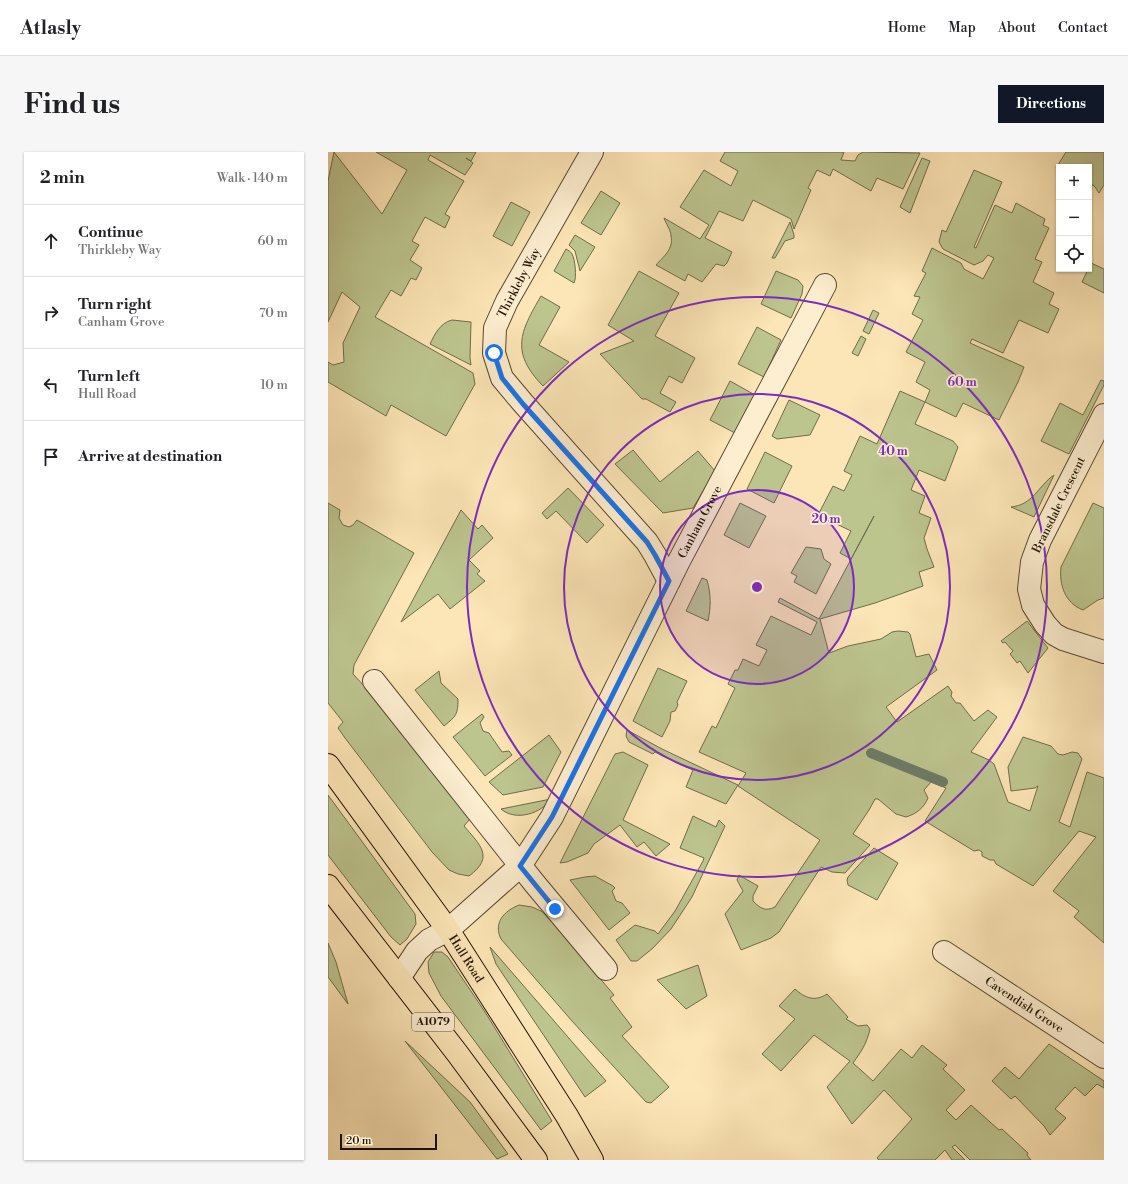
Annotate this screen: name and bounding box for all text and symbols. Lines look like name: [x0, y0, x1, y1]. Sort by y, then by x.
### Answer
text: Atlasly: [20, 16, 81, 40]
text: Home: [888, 19, 926, 37]
text: Map: [948, 19, 976, 37]
text: About: [998, 19, 1036, 37]
text: Contact: [1058, 19, 1108, 37]
button: Directions: [998, 85, 1104, 123]
text: Find us: [24, 87, 120, 122]
map controls: [1056, 164, 1092, 272]
button: +: [1056, 164, 1092, 200]
text: 2 min: [40, 167, 85, 189]
text: Walk · 140 m: [217, 170, 288, 186]
button: −: [1056, 200, 1092, 236]
text: Continue: [78, 223, 143, 242]
icon: ahead: [40, 230, 62, 252]
text: 60 m: [257, 233, 288, 249]
button: locate: [1056, 236, 1092, 272]
text: Thirkleby Way: [78, 242, 162, 258]
street label: Thirkleby Way: [494, 245, 544, 321]
text: Turn right: [78, 295, 152, 314]
icon: right: [40, 302, 62, 324]
text: 70 m: [259, 305, 288, 321]
text: Canham Grove: [78, 314, 165, 330]
route start: [485, 344, 503, 362]
text: Turn left: [78, 367, 140, 386]
icon: left: [40, 374, 62, 396]
text: 60 m: [947, 375, 977, 390]
text: 10 m: [260, 377, 288, 393]
text: Hull Road: [78, 386, 136, 402]
text: 40 m: [878, 444, 908, 459]
icon: arrive: [40, 446, 62, 468]
text: Arrive at destination: [78, 447, 222, 466]
street label: Bransdale Crescent: [1029, 454, 1089, 556]
street label: Canham Grove: [674, 483, 725, 561]
text: 20 m: [811, 512, 841, 527]
centre of rings: [750, 580, 764, 594]
route end: [546, 900, 564, 918]
street label: Hull Road: [445, 932, 487, 986]
street label: Cavendish Grove: [982, 973, 1067, 1036]
road number: A1079: [412, 1013, 454, 1031]
scale bar: [340, 1132, 437, 1151]
text: 20 m: [346, 1134, 371, 1148]

